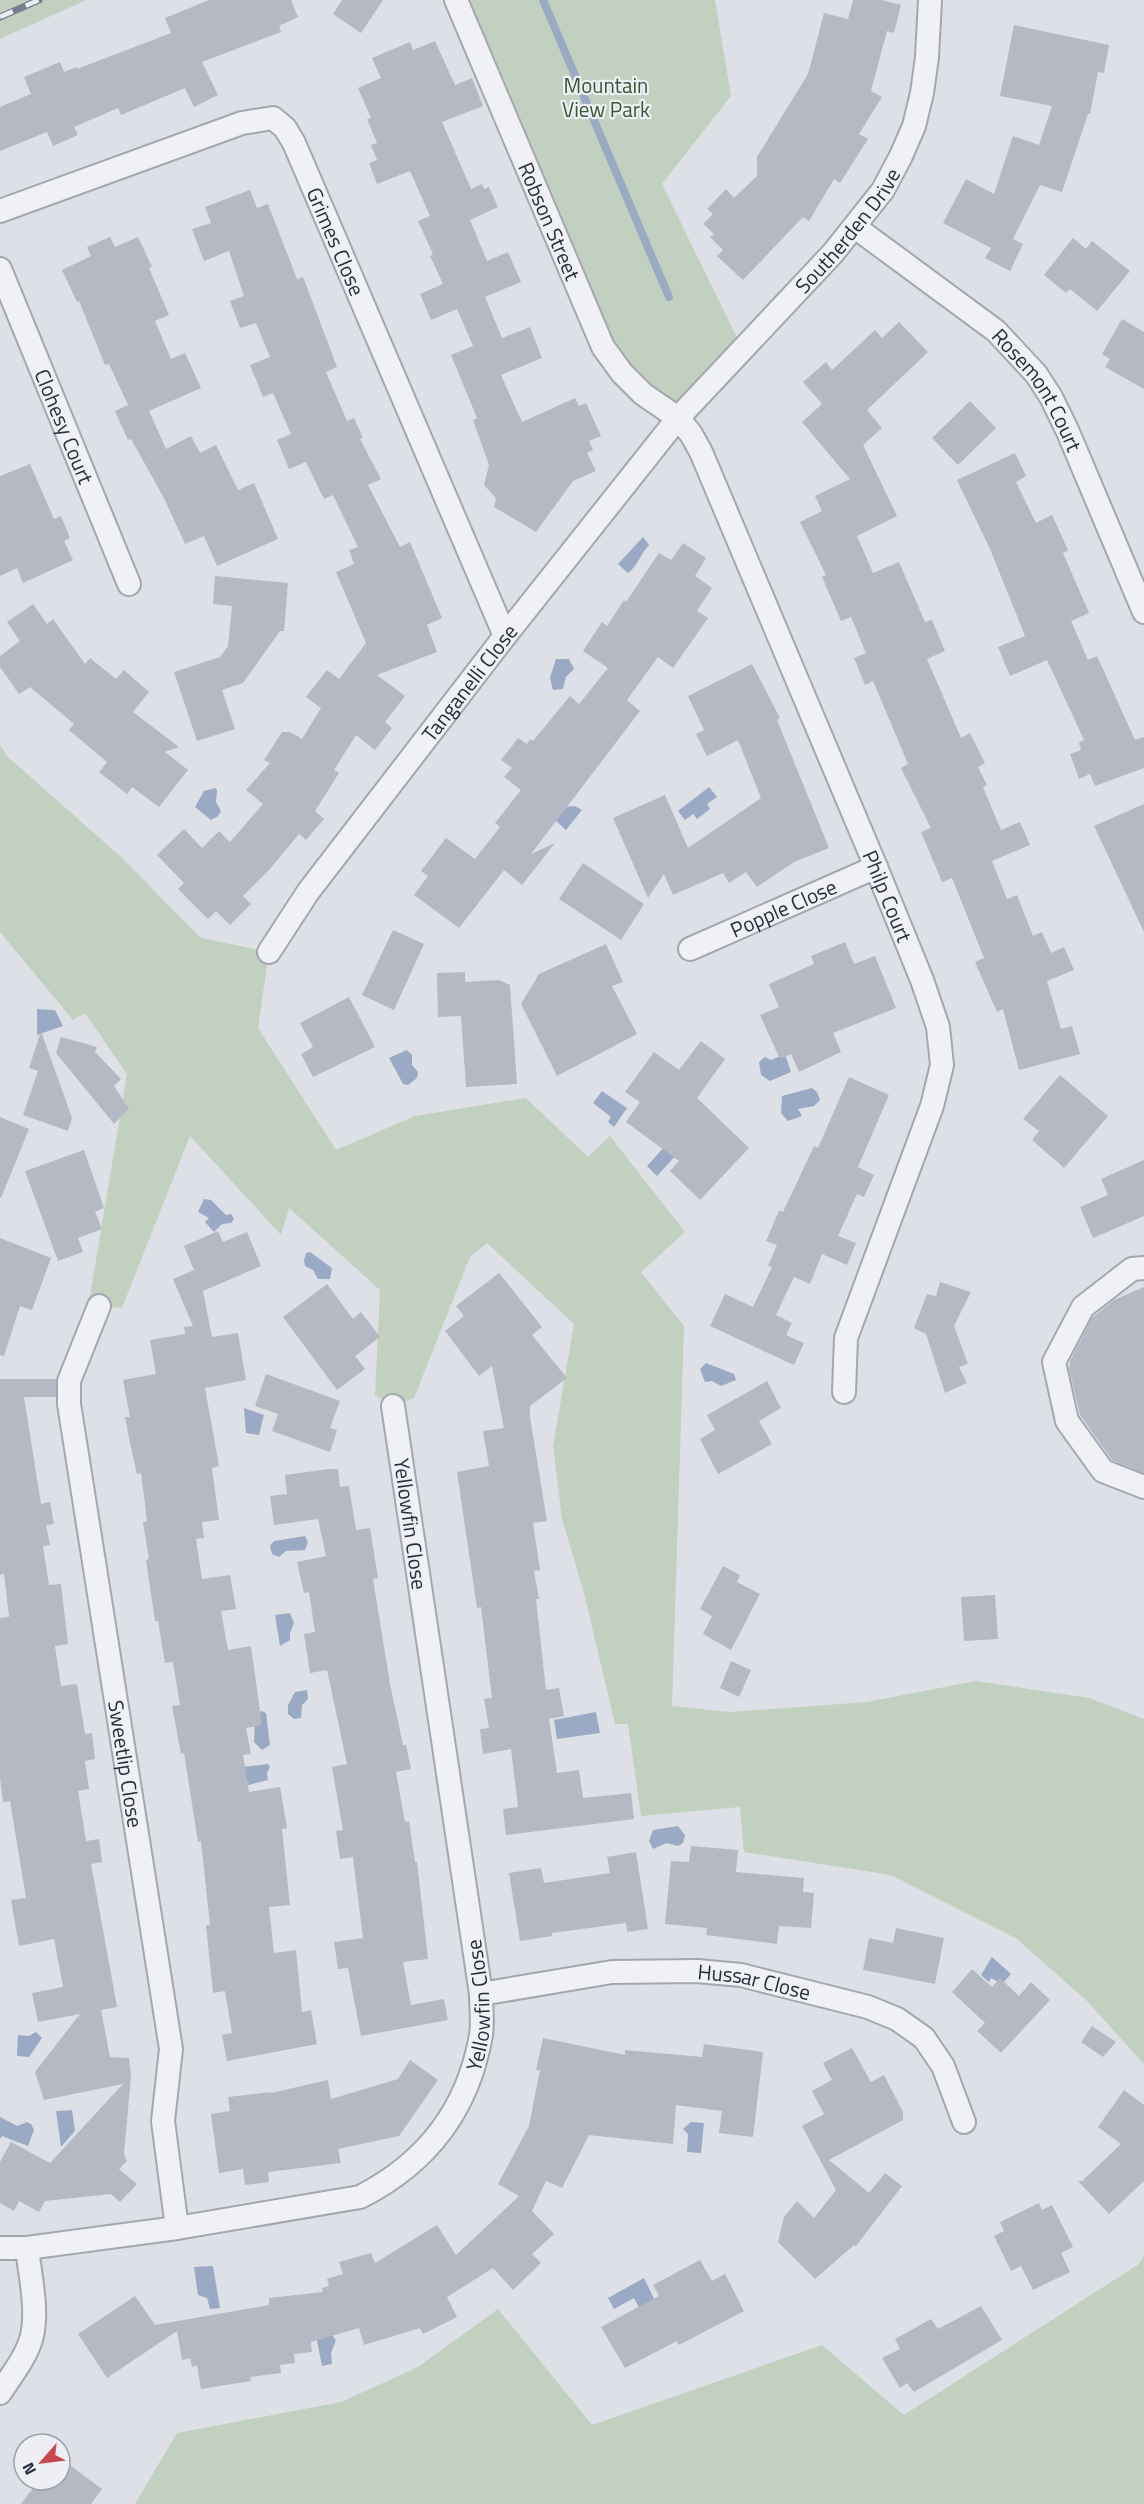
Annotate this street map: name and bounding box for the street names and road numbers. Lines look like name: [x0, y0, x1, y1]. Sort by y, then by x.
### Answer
street label: Robson Street: [510, 157, 589, 286]
street label: Southerden Drive: [787, 162, 908, 300]
street label: Grimes Close: [299, 182, 373, 301]
street label: Rosemont Court: [985, 321, 1091, 457]
street label: Clohesy Court: [27, 364, 103, 489]
street label: Tanganelli Close: [414, 617, 525, 748]
street label: Philp Court: [855, 845, 921, 947]
street label: Popple Close: [725, 870, 842, 945]
street label: Yellowfin Close: [386, 1456, 436, 1592]
street label: Sweetlip Close: [100, 1698, 152, 1830]
street label: Yellowfin Close: [457, 1937, 498, 2075]
street label: Hussar Close: [696, 1955, 814, 2008]

